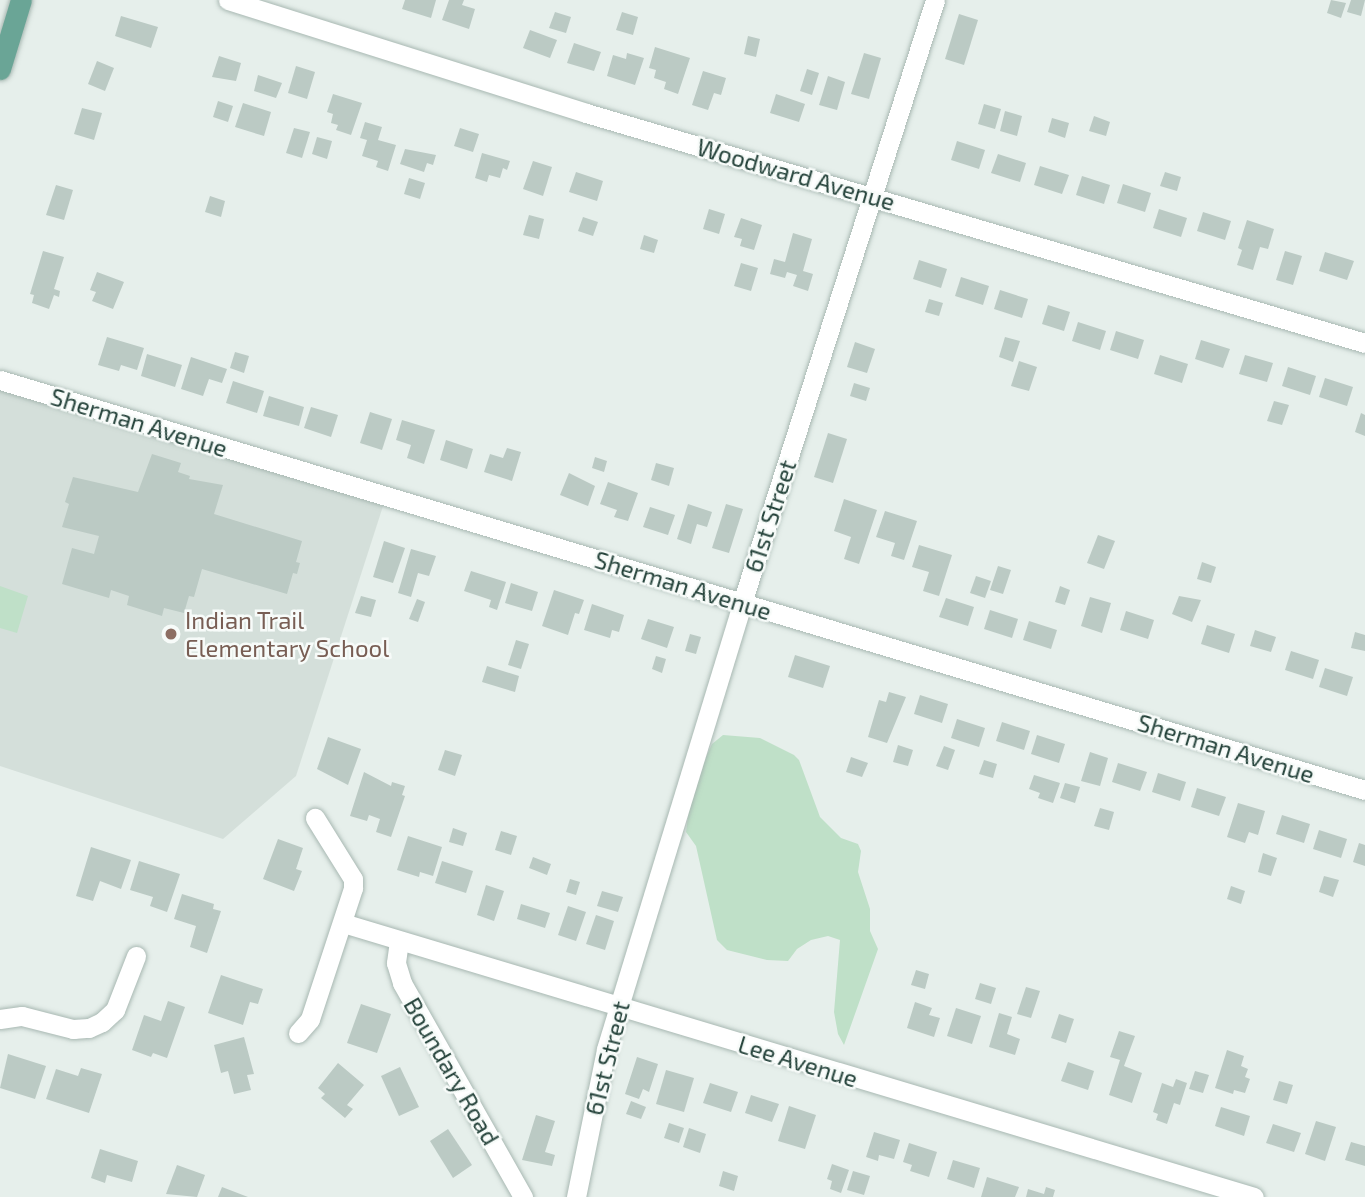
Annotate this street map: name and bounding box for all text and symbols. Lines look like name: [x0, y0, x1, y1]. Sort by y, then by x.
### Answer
street label: Woodward Avenue: [693, 132, 899, 216]
street label: Sherman Avenue: [47, 381, 231, 463]
street label: 61st Street: [738, 456, 802, 576]
street label: Sherman Avenue: [591, 544, 775, 626]
place label: Indian Trail Elementary School: [185, 606, 390, 662]
marker: Indian Trail Elementary School: [163, 626, 179, 642]
street label: Sherman Avenue: [1134, 707, 1318, 789]
street label: Boundary Road: [398, 992, 506, 1150]
street label: 61st Street: [579, 998, 635, 1118]
street label: Lee Avenue: [735, 1029, 861, 1093]

